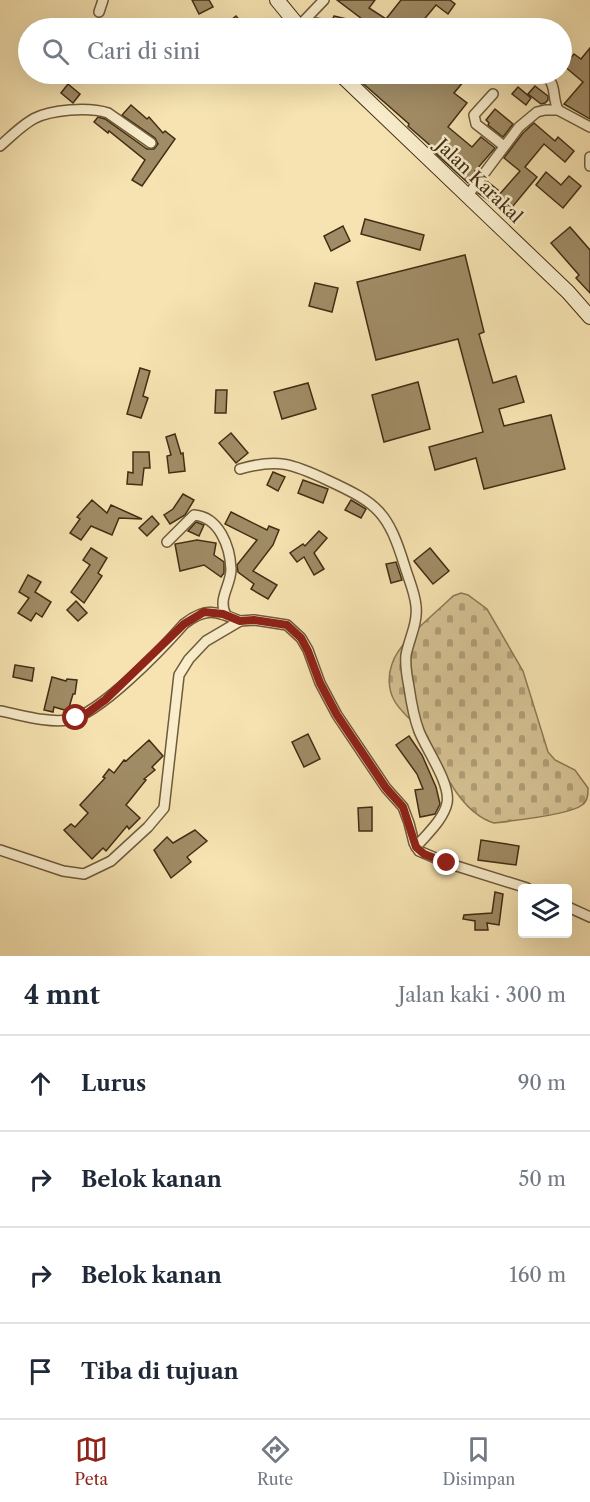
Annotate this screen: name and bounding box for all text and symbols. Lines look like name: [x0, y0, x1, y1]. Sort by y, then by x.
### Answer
search box: [18, 18, 572, 84]
icon: search: [39, 35, 72, 68]
text: Cari di sini: [87, 38, 200, 65]
street label: Jalan Karakal: [429, 132, 527, 228]
route start: [62, 704, 88, 730]
route end: [433, 849, 459, 875]
map controls: [518, 884, 572, 938]
button: layers: [518, 884, 572, 938]
text: 4 mnt: [24, 979, 100, 1011]
text: Jalan kaki · 300 m: [398, 983, 566, 1007]
icon: ahead: [24, 1067, 57, 1100]
text: Lurus: [81, 1070, 146, 1097]
text: 90 m: [518, 1071, 566, 1095]
icon: right: [24, 1163, 57, 1196]
text: Belok kanan: [81, 1166, 222, 1193]
text: 50 m: [519, 1167, 566, 1191]
icon: right: [24, 1259, 57, 1292]
text: Belok kanan: [81, 1262, 222, 1289]
text: 160 m: [509, 1263, 566, 1287]
icon: arrive: [24, 1355, 57, 1388]
text: Tiba di tujuan: [81, 1358, 239, 1385]
tab: Peta: [75, 1433, 108, 1489]
tab: Rute: [257, 1433, 293, 1489]
tab: Disimpan: [442, 1433, 515, 1489]

